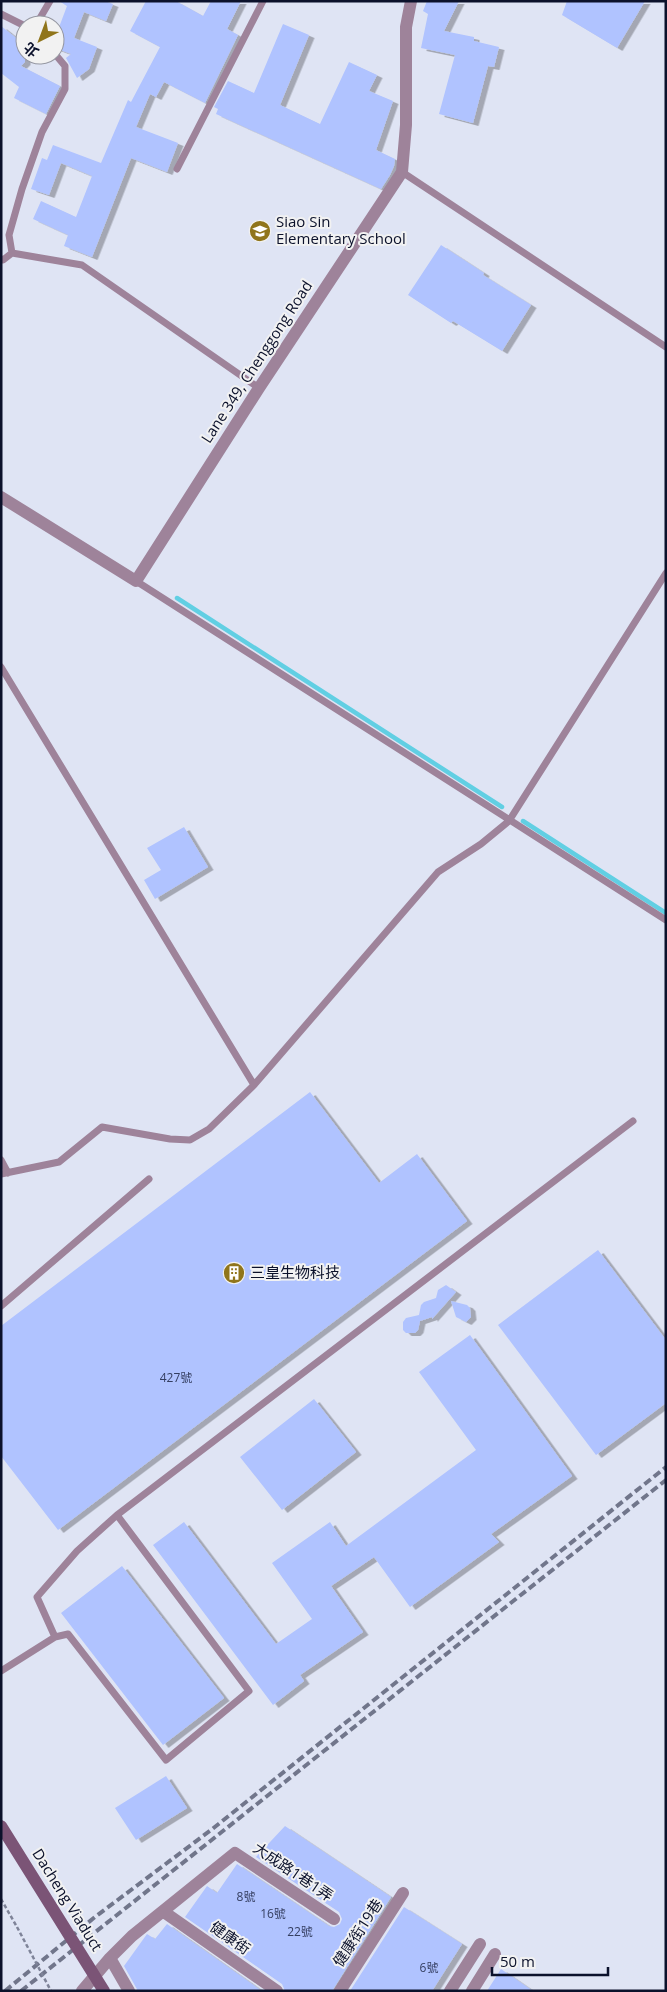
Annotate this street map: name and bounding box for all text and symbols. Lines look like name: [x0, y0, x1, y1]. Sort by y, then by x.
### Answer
north arrow: [15, 15, 65, 65]
text: 北: [19, 38, 43, 62]
place label: Siao Sin Elementary School: [276, 211, 406, 248]
school or university icon: Siao Sin Elementary School: [248, 219, 272, 243]
street label: Lane 349, Chenggong Road: [196, 276, 316, 446]
building icon: 三皇生物科技: [222, 1261, 246, 1285]
place label: 三皇生物科技: [250, 1262, 340, 1282]
house number: 427號: [160, 1369, 192, 1386]
street label: 大成路1巷1弄: [250, 1837, 337, 1905]
street label: Dacheng Viaduct: [28, 1844, 107, 1954]
house number: 8號: [237, 1888, 255, 1905]
street label: 健康街19巷: [328, 1895, 387, 1970]
house number: 16號: [260, 1905, 286, 1922]
street label: 健康街: [206, 1916, 255, 1958]
house number: 22號: [287, 1923, 313, 1940]
scale bar: [492, 1944, 608, 1976]
text: 50 m: [500, 1951, 535, 1971]
house number: 6號: [420, 1959, 438, 1976]

